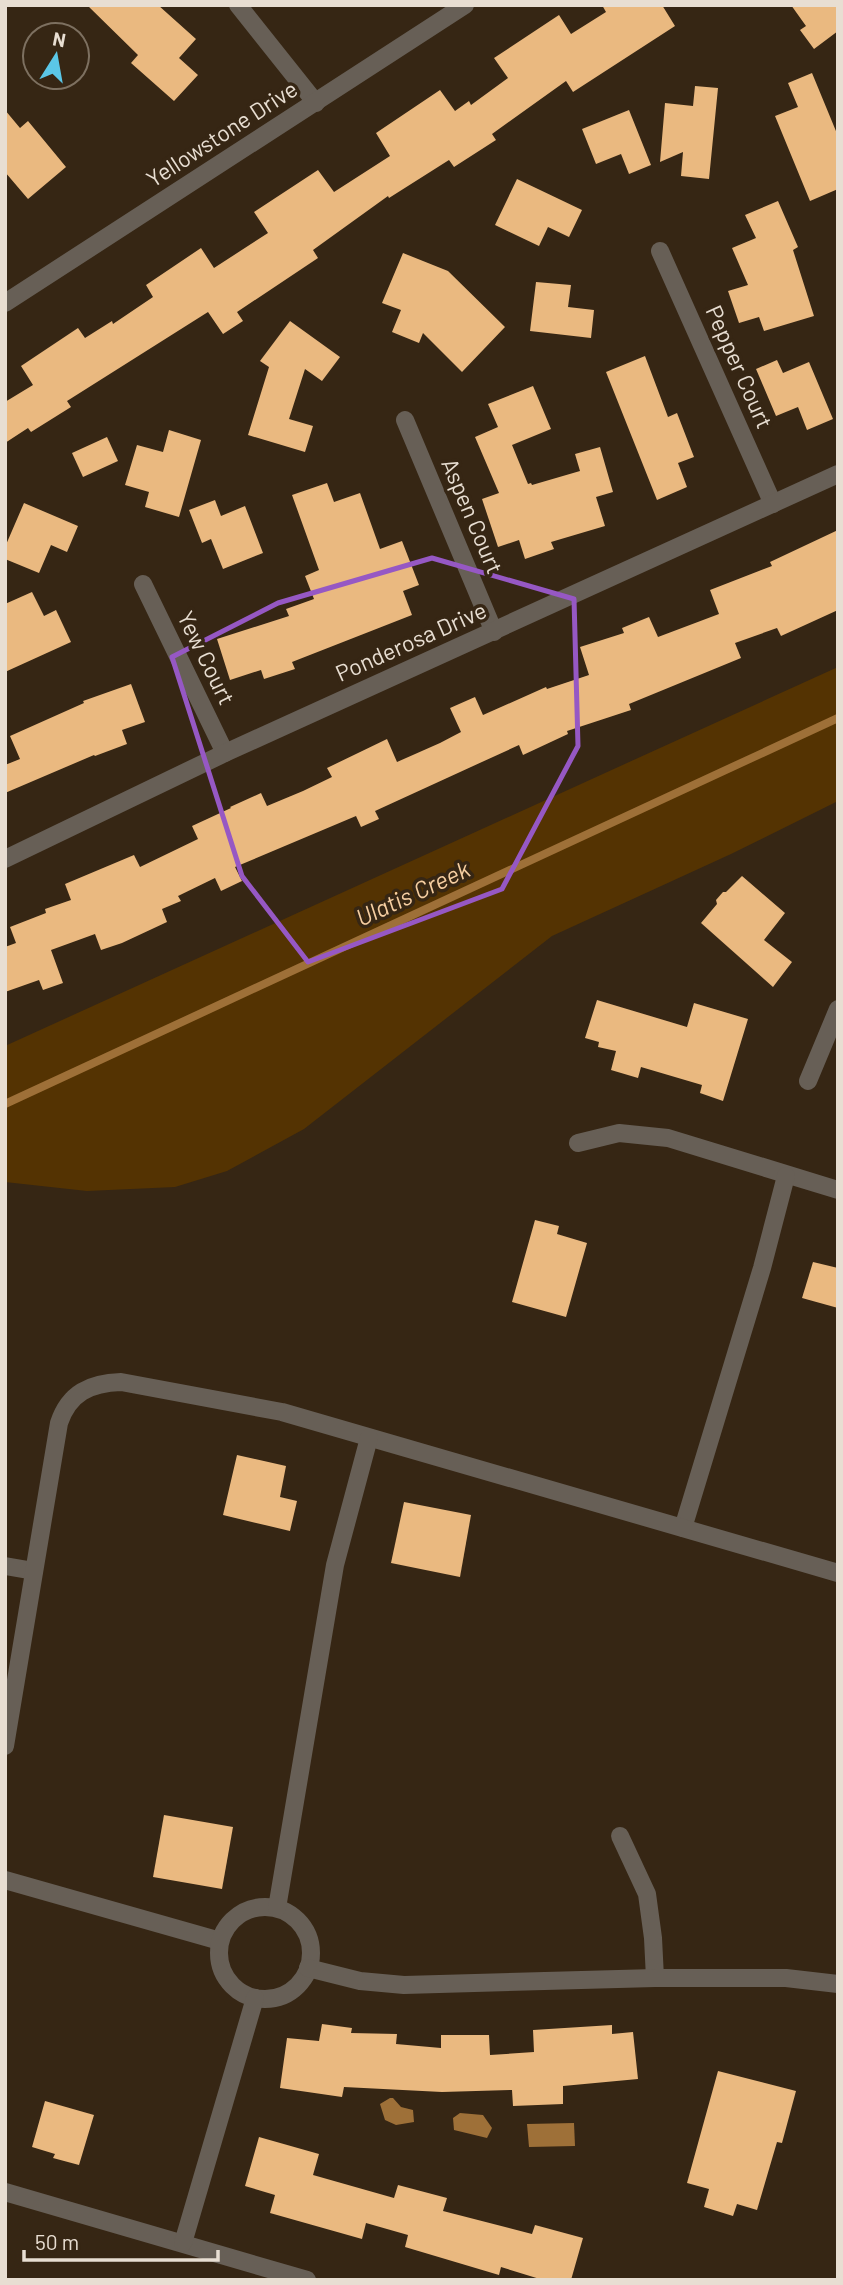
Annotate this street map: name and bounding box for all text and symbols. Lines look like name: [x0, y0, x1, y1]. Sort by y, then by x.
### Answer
north arrow: [21, 21, 91, 91]
text: N: [51, 26, 68, 51]
street label: Yellowstone Drive: [141, 74, 302, 192]
street label: Pepper Court: [700, 301, 780, 432]
street label: Aspen Court: [436, 454, 510, 578]
street label: Ponderosa Drive: [331, 595, 490, 687]
street label: Yew Court: [172, 606, 242, 709]
water label: Ulatis Creek: [351, 853, 474, 932]
scale bar: [24, 2218, 219, 2262]
text: 50 m: [35, 2229, 79, 2254]

